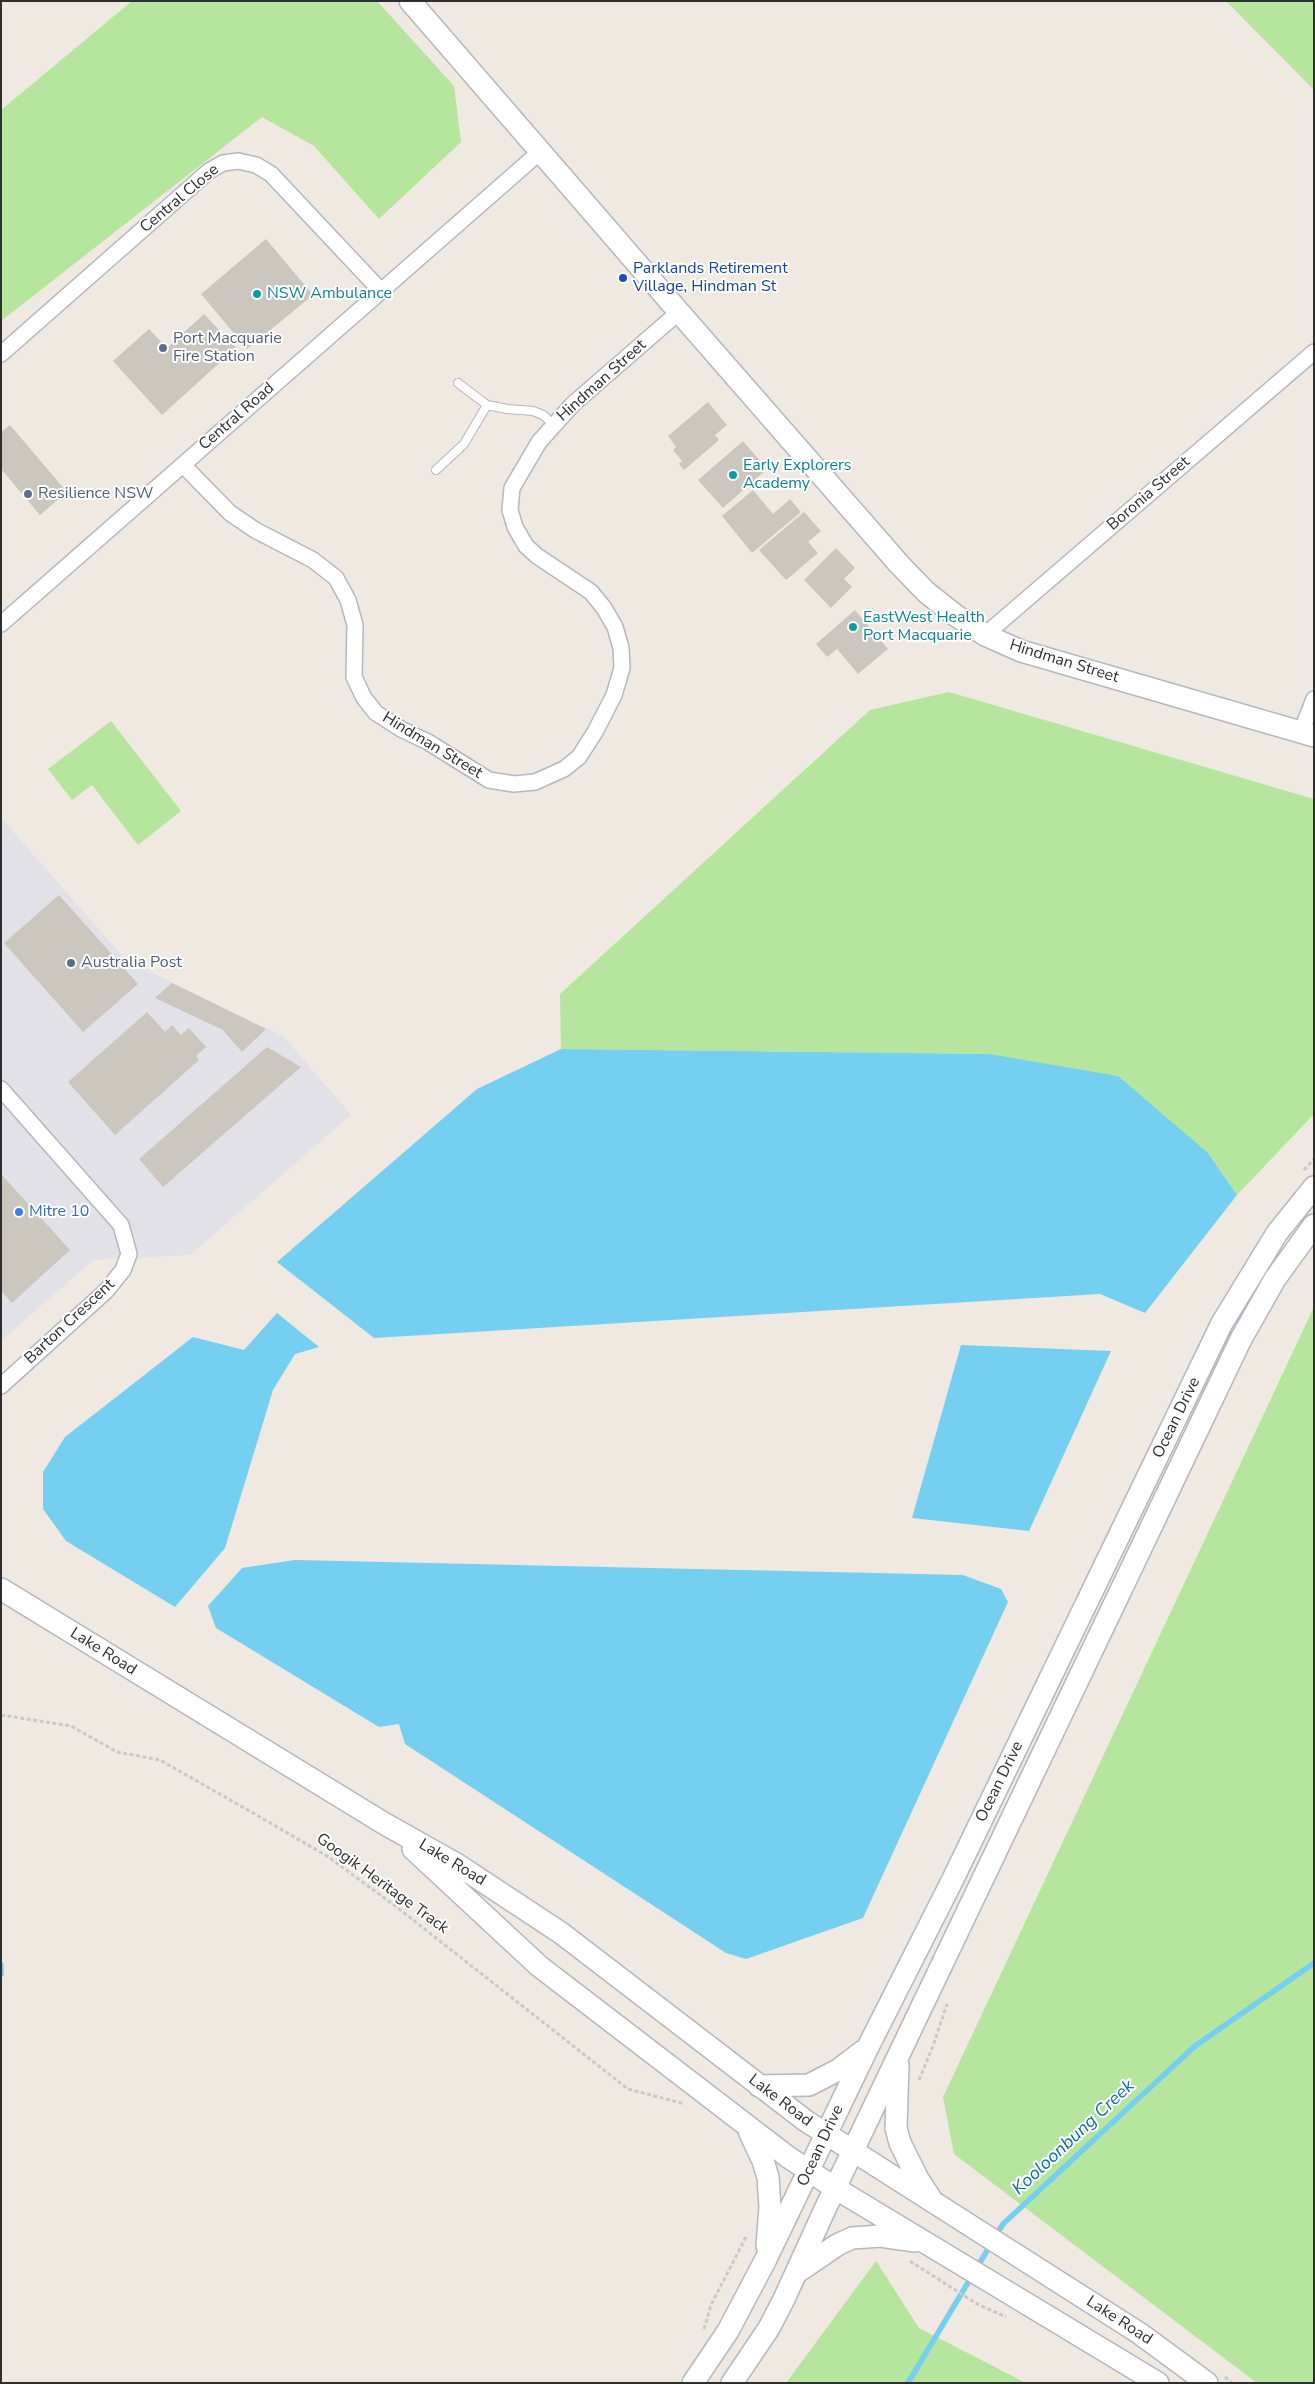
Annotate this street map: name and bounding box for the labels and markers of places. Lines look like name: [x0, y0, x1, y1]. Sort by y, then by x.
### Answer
place label: Parklands Retirement Village, Hindman St: [633, 259, 788, 297]
marker: Parklands Retirement Village, Hindman St: [617, 272, 629, 284]
place label: NSW Ambulance: [267, 284, 392, 304]
marker: NSW Ambulance: [251, 288, 263, 300]
place label: Port Macquarie Fire Station: [173, 329, 282, 367]
marker: Port Macquarie Fire Station: [157, 342, 169, 354]
place label: Early Explorers Academy: [743, 456, 851, 494]
marker: Early Explorers Academy: [727, 469, 739, 481]
place label: Resilience NSW: [38, 484, 153, 504]
marker: Resilience NSW: [22, 488, 34, 500]
place label: EastWest Health Port Macquarie: [863, 608, 985, 646]
marker: EastWest Health Port Macquarie: [847, 621, 859, 633]
place label: Australia Post: [81, 953, 182, 973]
marker: Australia Post: [65, 957, 77, 969]
place label: Mitre 10: [29, 1202, 89, 1222]
marker: Mitre 10: [13, 1206, 25, 1218]

